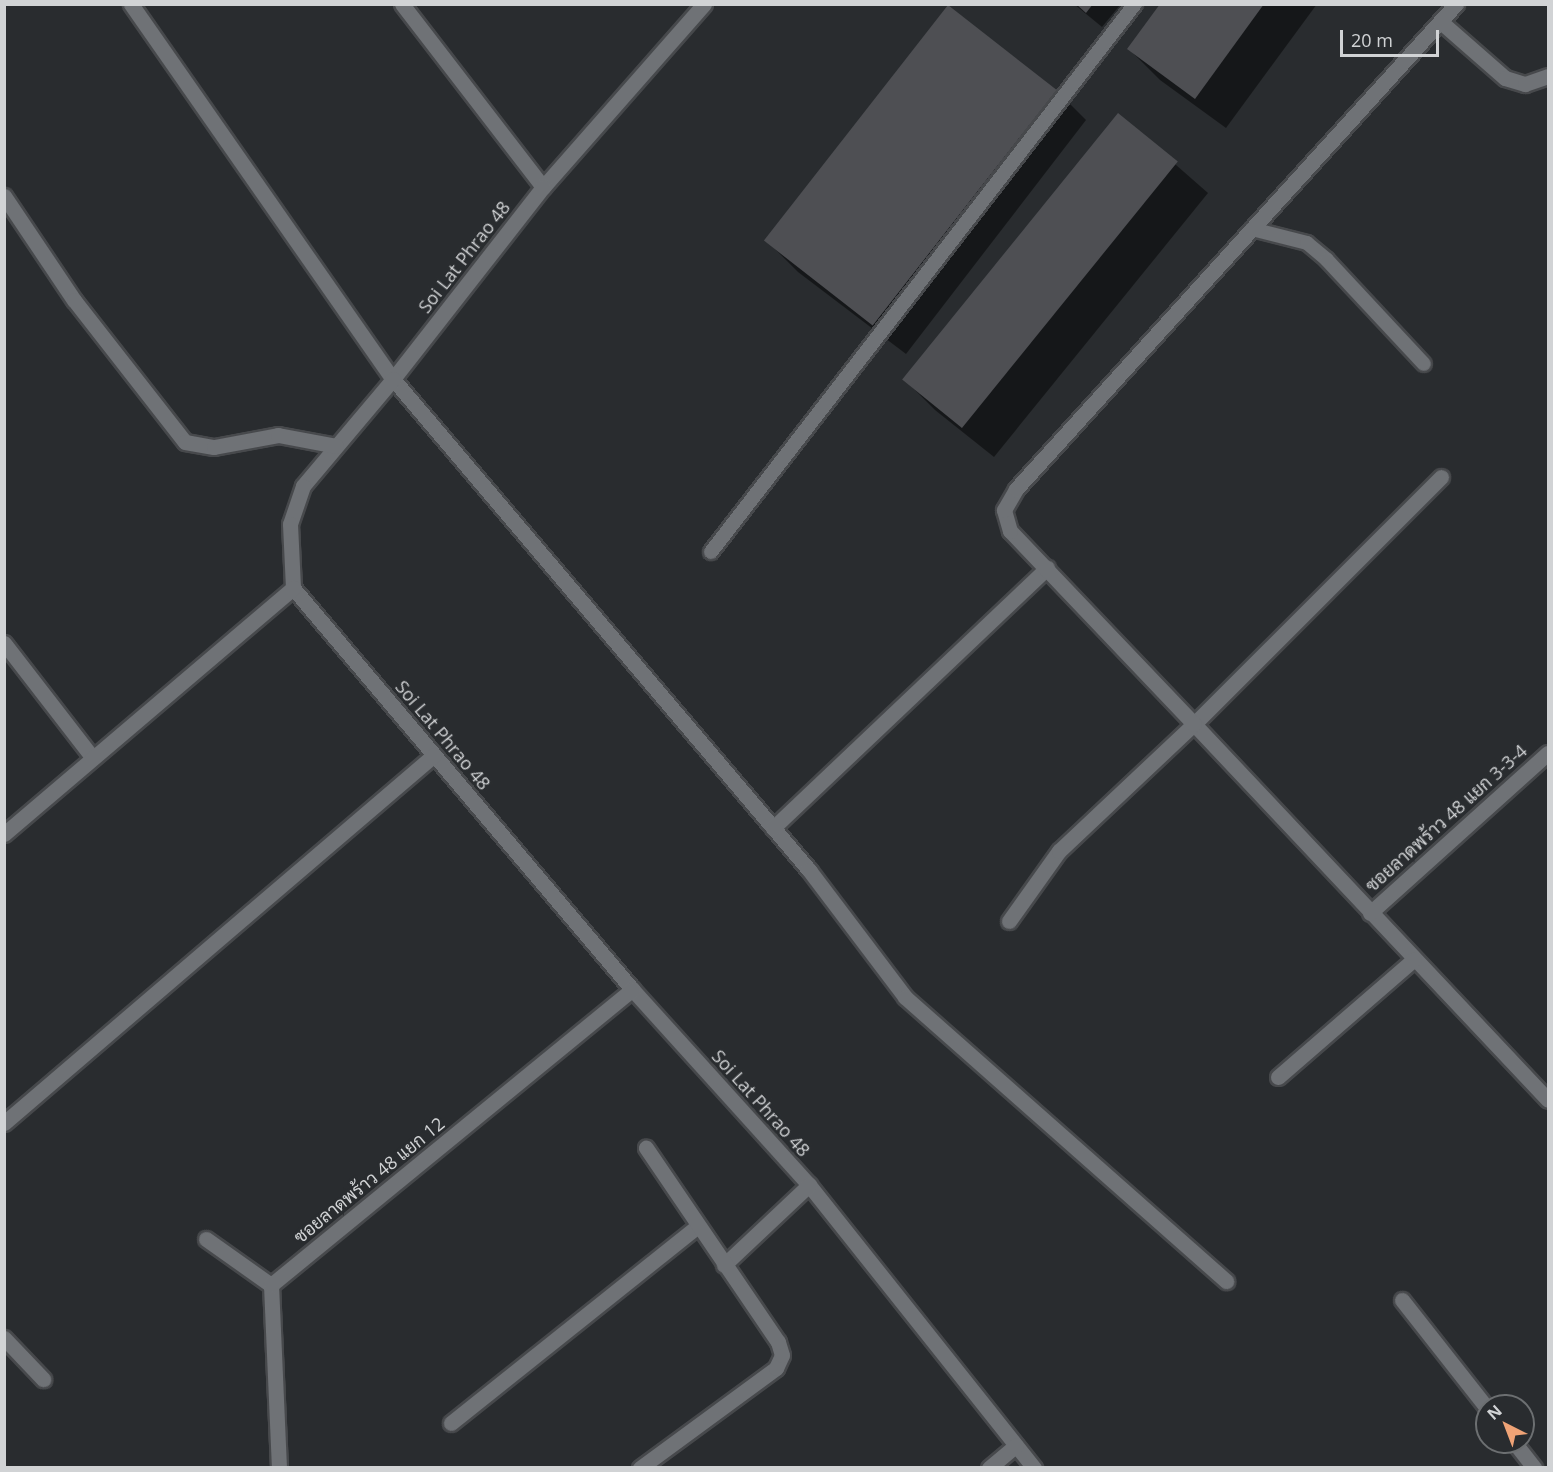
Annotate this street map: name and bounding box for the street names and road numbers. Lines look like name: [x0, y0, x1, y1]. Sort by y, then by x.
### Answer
street label: Soi Lat Phrao 48: [414, 197, 514, 317]
street label: Soi Lat Phrao 48: [391, 676, 495, 794]
street label: ซอยลาดพร้าว 48 แยก 3-3-4: [1361, 740, 1531, 896]
street label: Soi Lat Phrao 48: [708, 1045, 814, 1161]
street label: ซอยลาดพร้าว 48 แยก 12: [289, 1113, 449, 1247]

